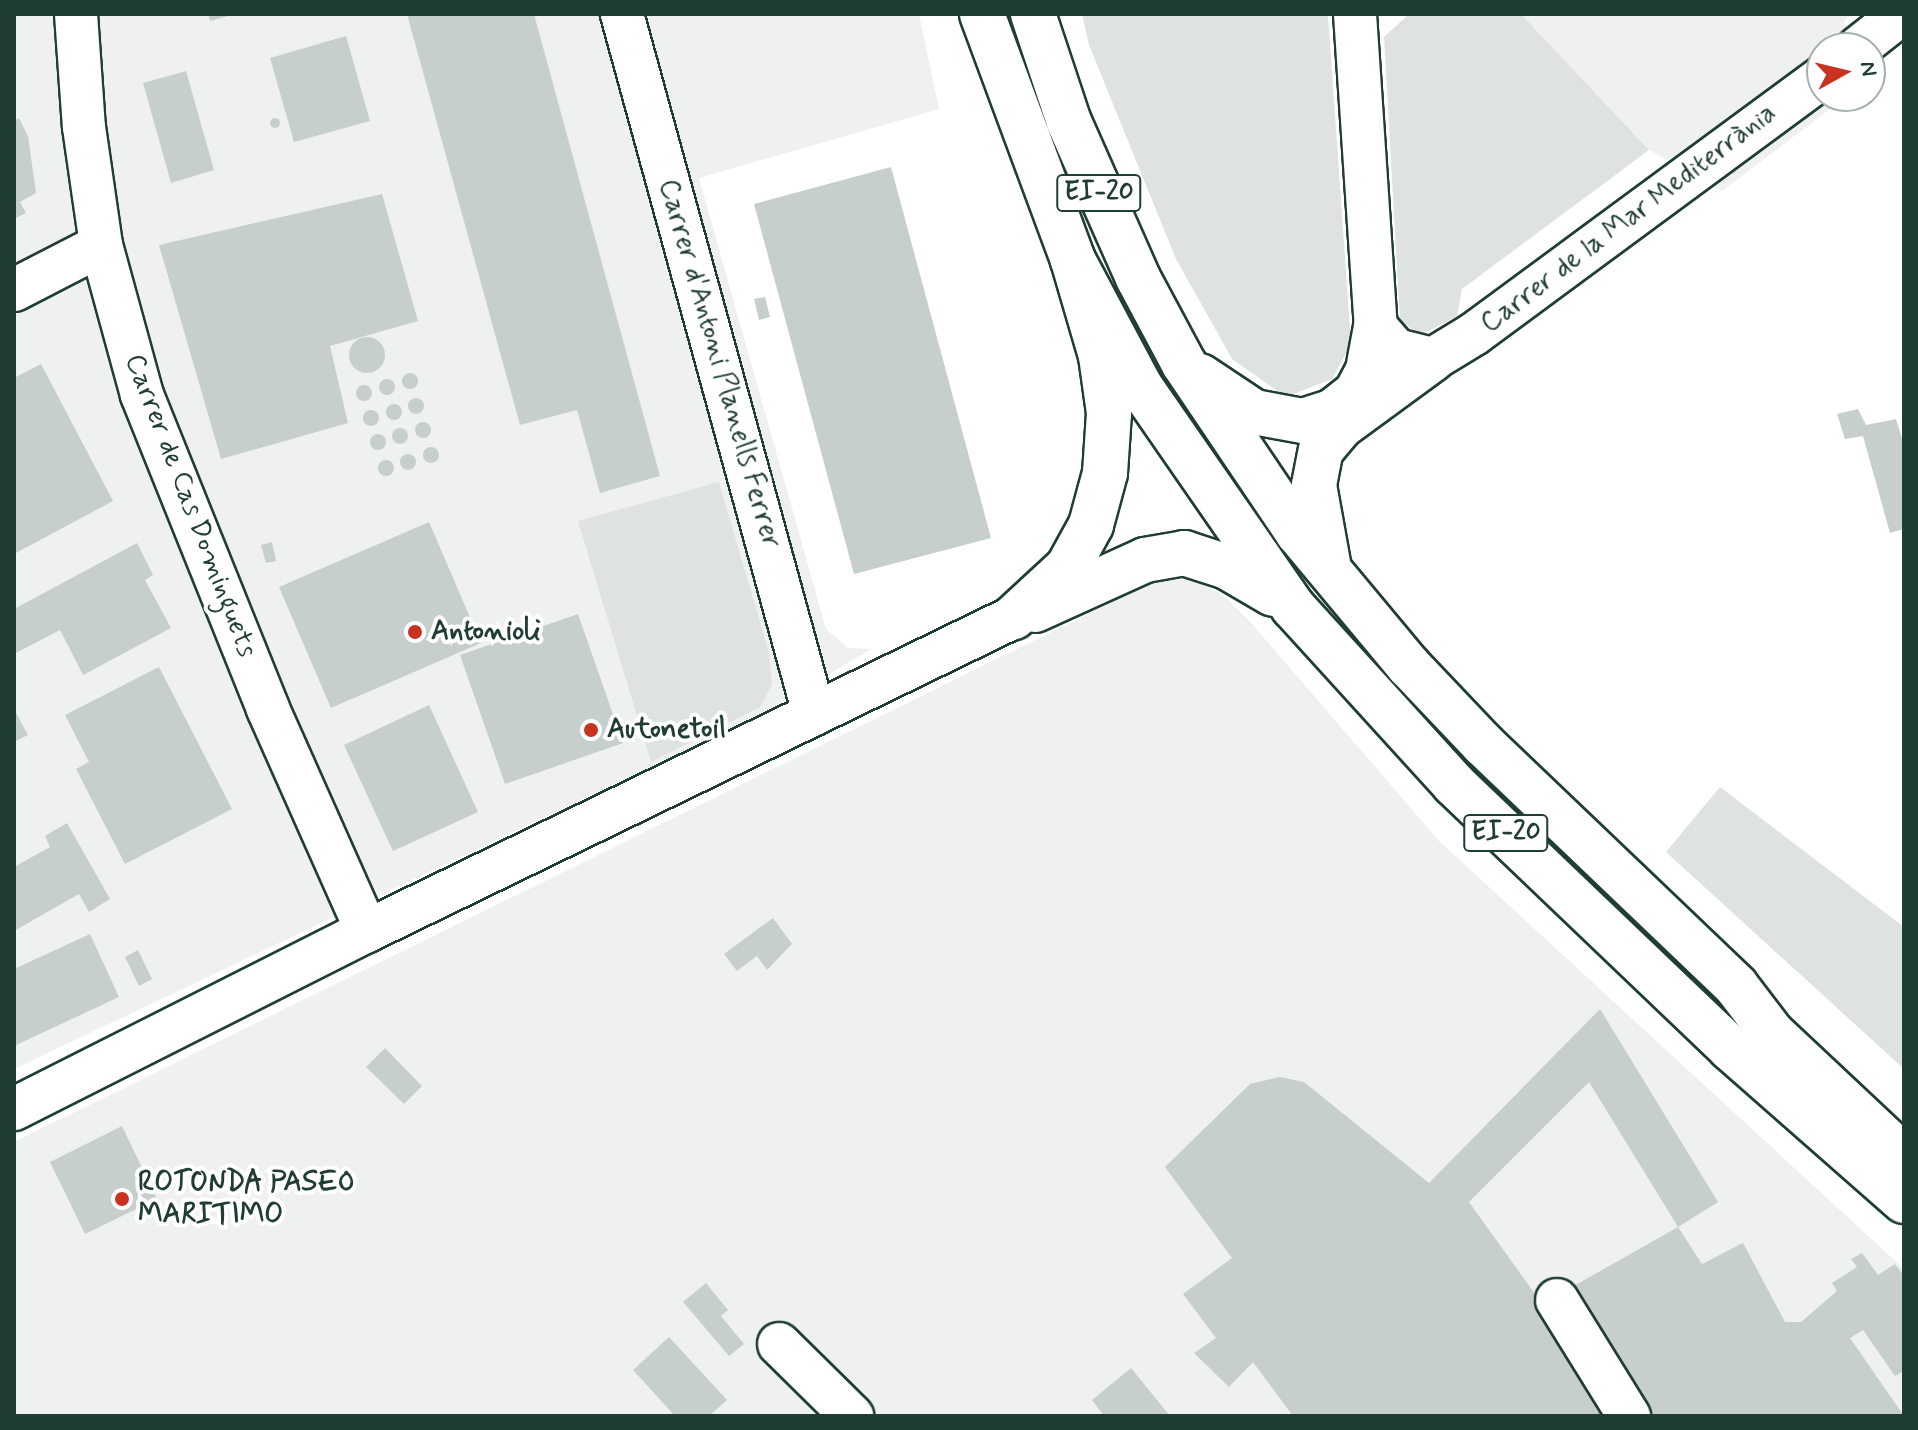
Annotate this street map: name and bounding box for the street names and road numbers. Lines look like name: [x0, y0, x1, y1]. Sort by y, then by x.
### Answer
street label: Carrer de la Mar Mediterrània: [1472, 95, 1786, 343]
road number: EI-20: [1055, 171, 1143, 215]
street label: Carrer d'Antoni Planells Ferrer: [650, 176, 788, 552]
street label: Carrer de Cas Dominguets: [116, 347, 264, 665]
road number: EI-20: [1462, 811, 1550, 855]

